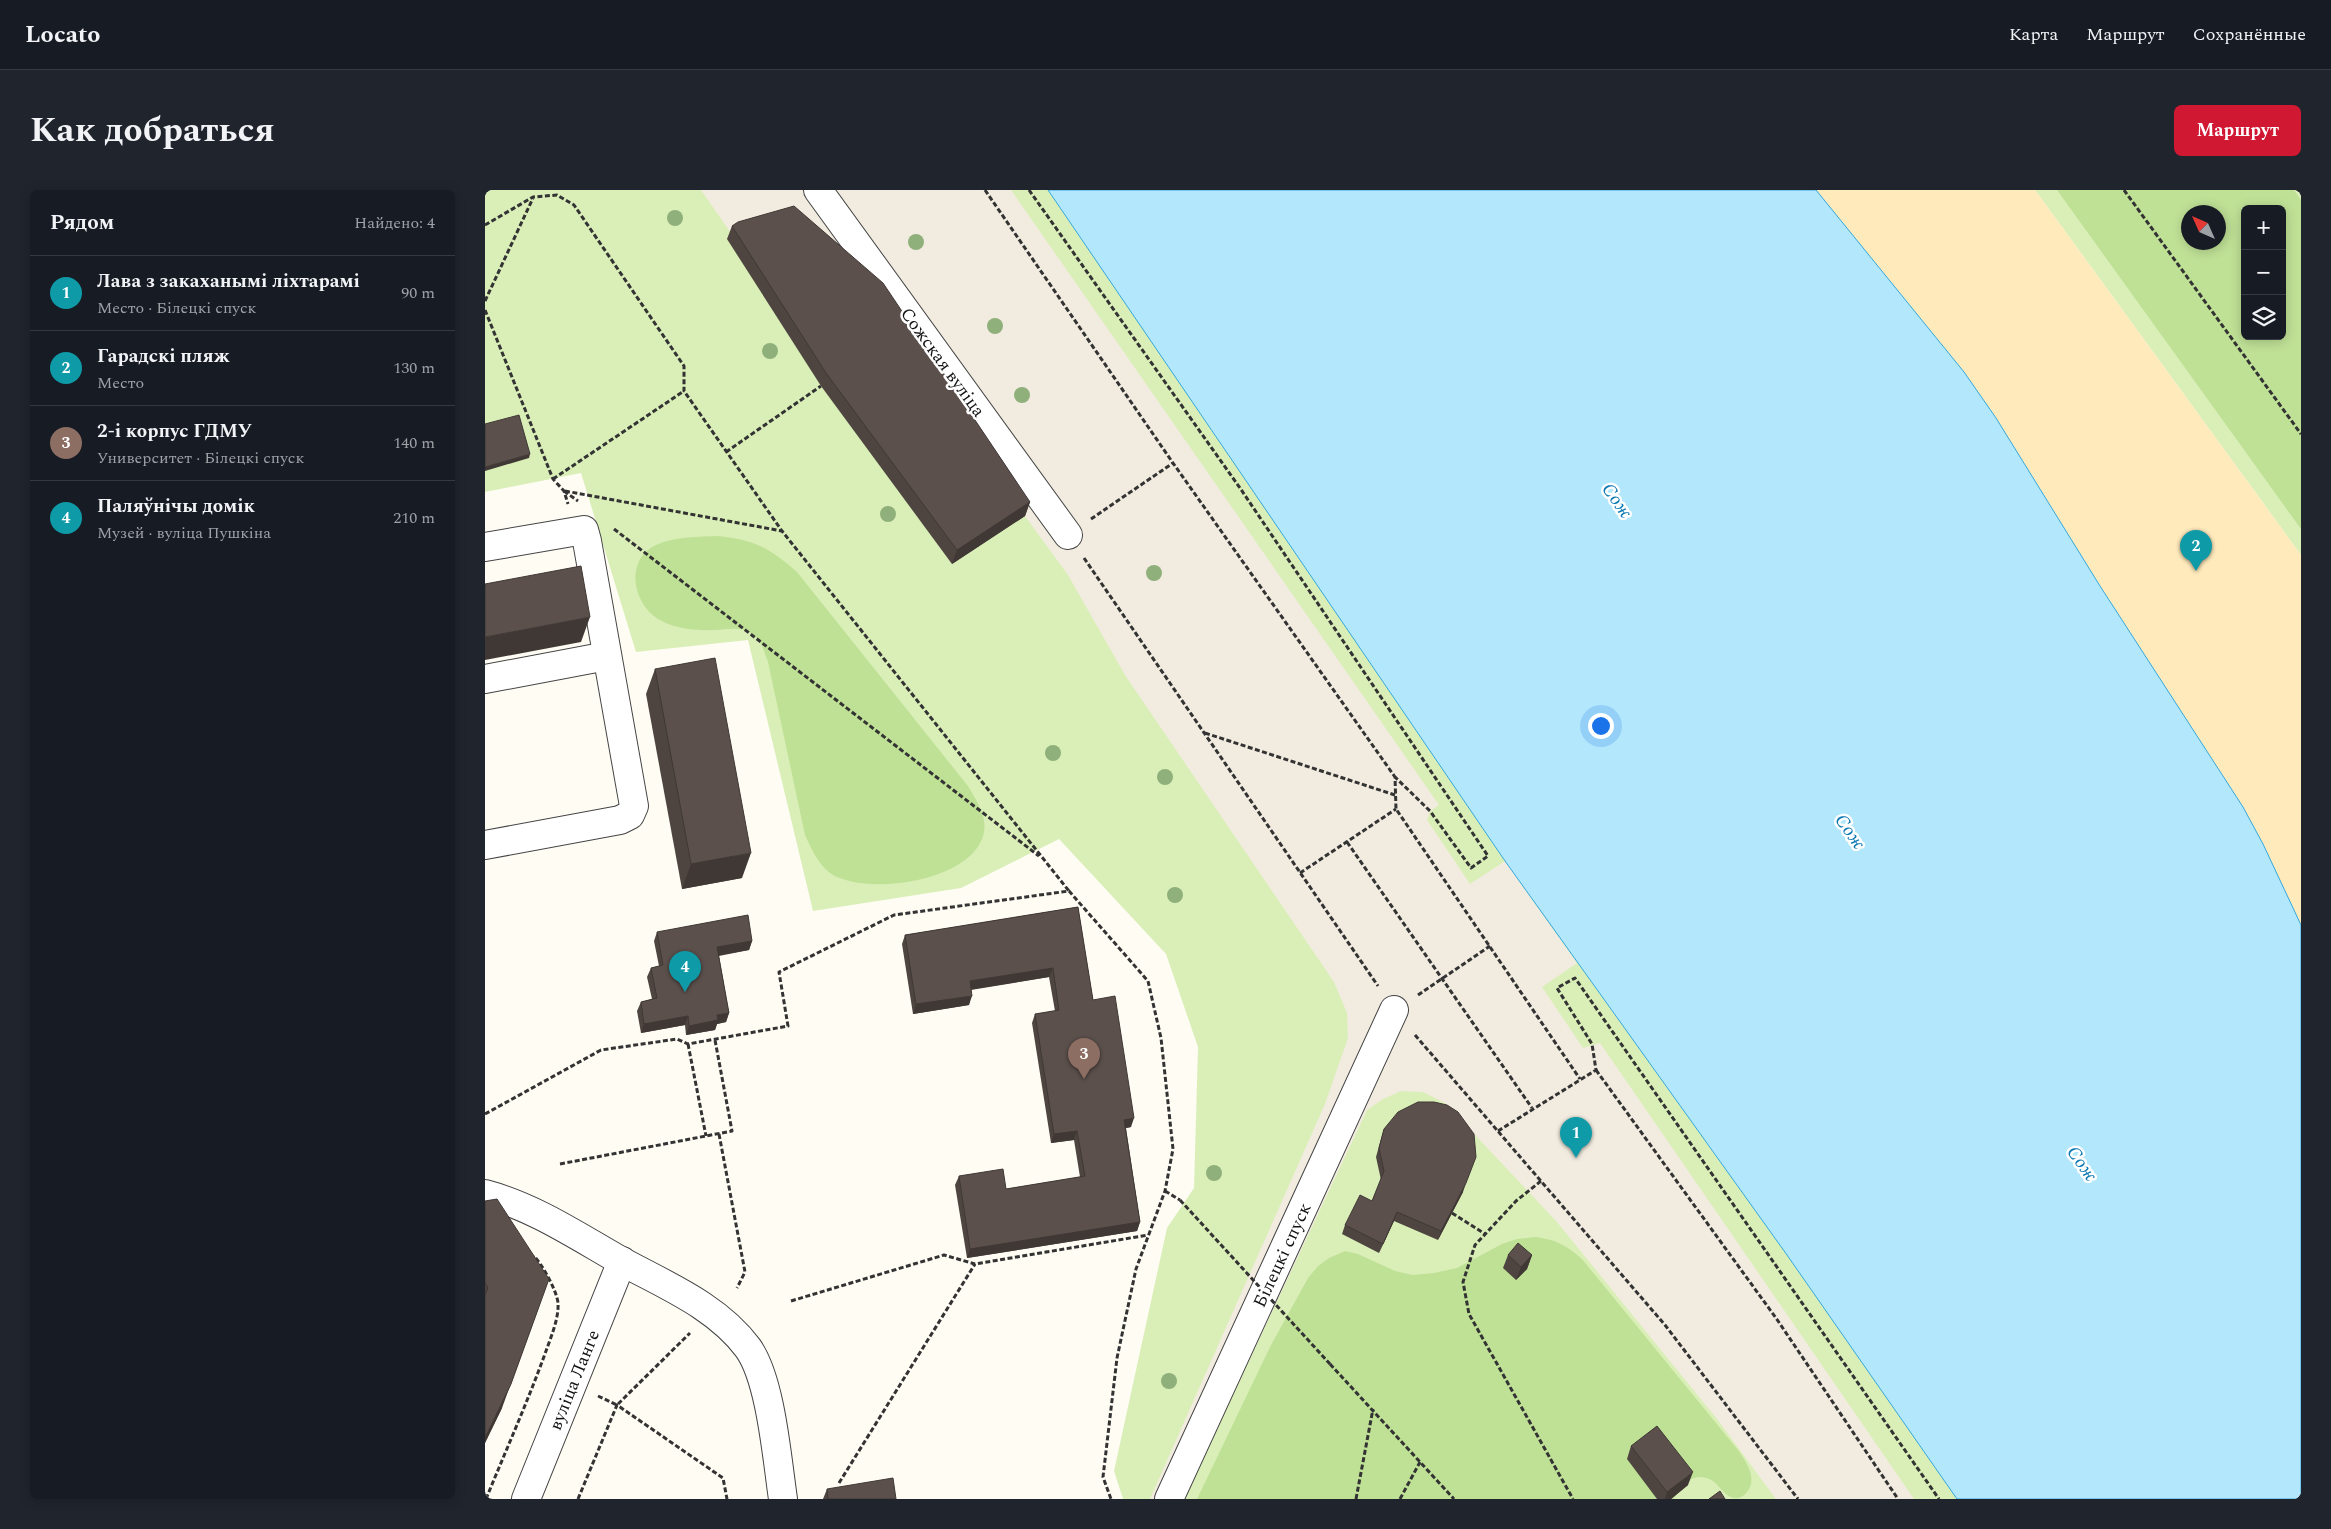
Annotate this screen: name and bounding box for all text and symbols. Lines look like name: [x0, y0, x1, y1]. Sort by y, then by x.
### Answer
text: Locato: [25, 17, 100, 53]
text: Карта: [2009, 21, 2058, 48]
text: Маршрут: [2086, 21, 2165, 48]
text: Сохранённые: [2193, 21, 2306, 48]
text: Как добраться: [30, 104, 275, 157]
button: Маршрут: [2174, 105, 2301, 156]
north arrow: [2181, 205, 2226, 250]
map controls: [2241, 205, 2286, 340]
button: +: [2241, 205, 2286, 250]
text: Рядом: [50, 207, 114, 239]
text: Найдено: 4: [354, 211, 435, 235]
button: −: [2241, 250, 2286, 295]
text: Лава з закаханымі ліхтарамі: [97, 267, 360, 296]
text: 1: [62, 281, 70, 305]
text: 90 m: [401, 281, 435, 305]
button: layers: [2241, 295, 2286, 340]
text: Место · Білецкі спуск: [97, 296, 257, 320]
street label: Сожская вуліца: [893, 302, 992, 423]
text: Гарадскі пляж: [97, 342, 230, 371]
text: 2: [62, 356, 70, 380]
text: 130 m: [393, 356, 435, 380]
text: Место: [97, 371, 144, 395]
text: 2-і корпус ГДМУ: [97, 417, 252, 446]
text: 3: [62, 431, 70, 455]
text: 140 m: [393, 431, 435, 455]
text: Университет · Білецкі спуск: [97, 446, 304, 470]
water label: Сож: [1594, 477, 1640, 525]
text: Паляўнічы домік: [97, 492, 255, 521]
text: 4: [62, 506, 70, 530]
text: 210 m: [393, 506, 435, 530]
text: Музей · вуліца Пушкіна: [97, 521, 271, 545]
pin: 2: [2180, 530, 2212, 571]
your location: [1588, 713, 1614, 739]
water label: Сож: [1827, 808, 1873, 856]
pin: 4: [669, 951, 701, 992]
pin: 3: [1068, 1038, 1100, 1079]
pin: 1: [1560, 1117, 1592, 1158]
water label: Сож: [2059, 1140, 2105, 1188]
street label: Білецкі спуск: [1246, 1198, 1319, 1312]
street label: вуліца Ланге: [542, 1326, 607, 1435]

